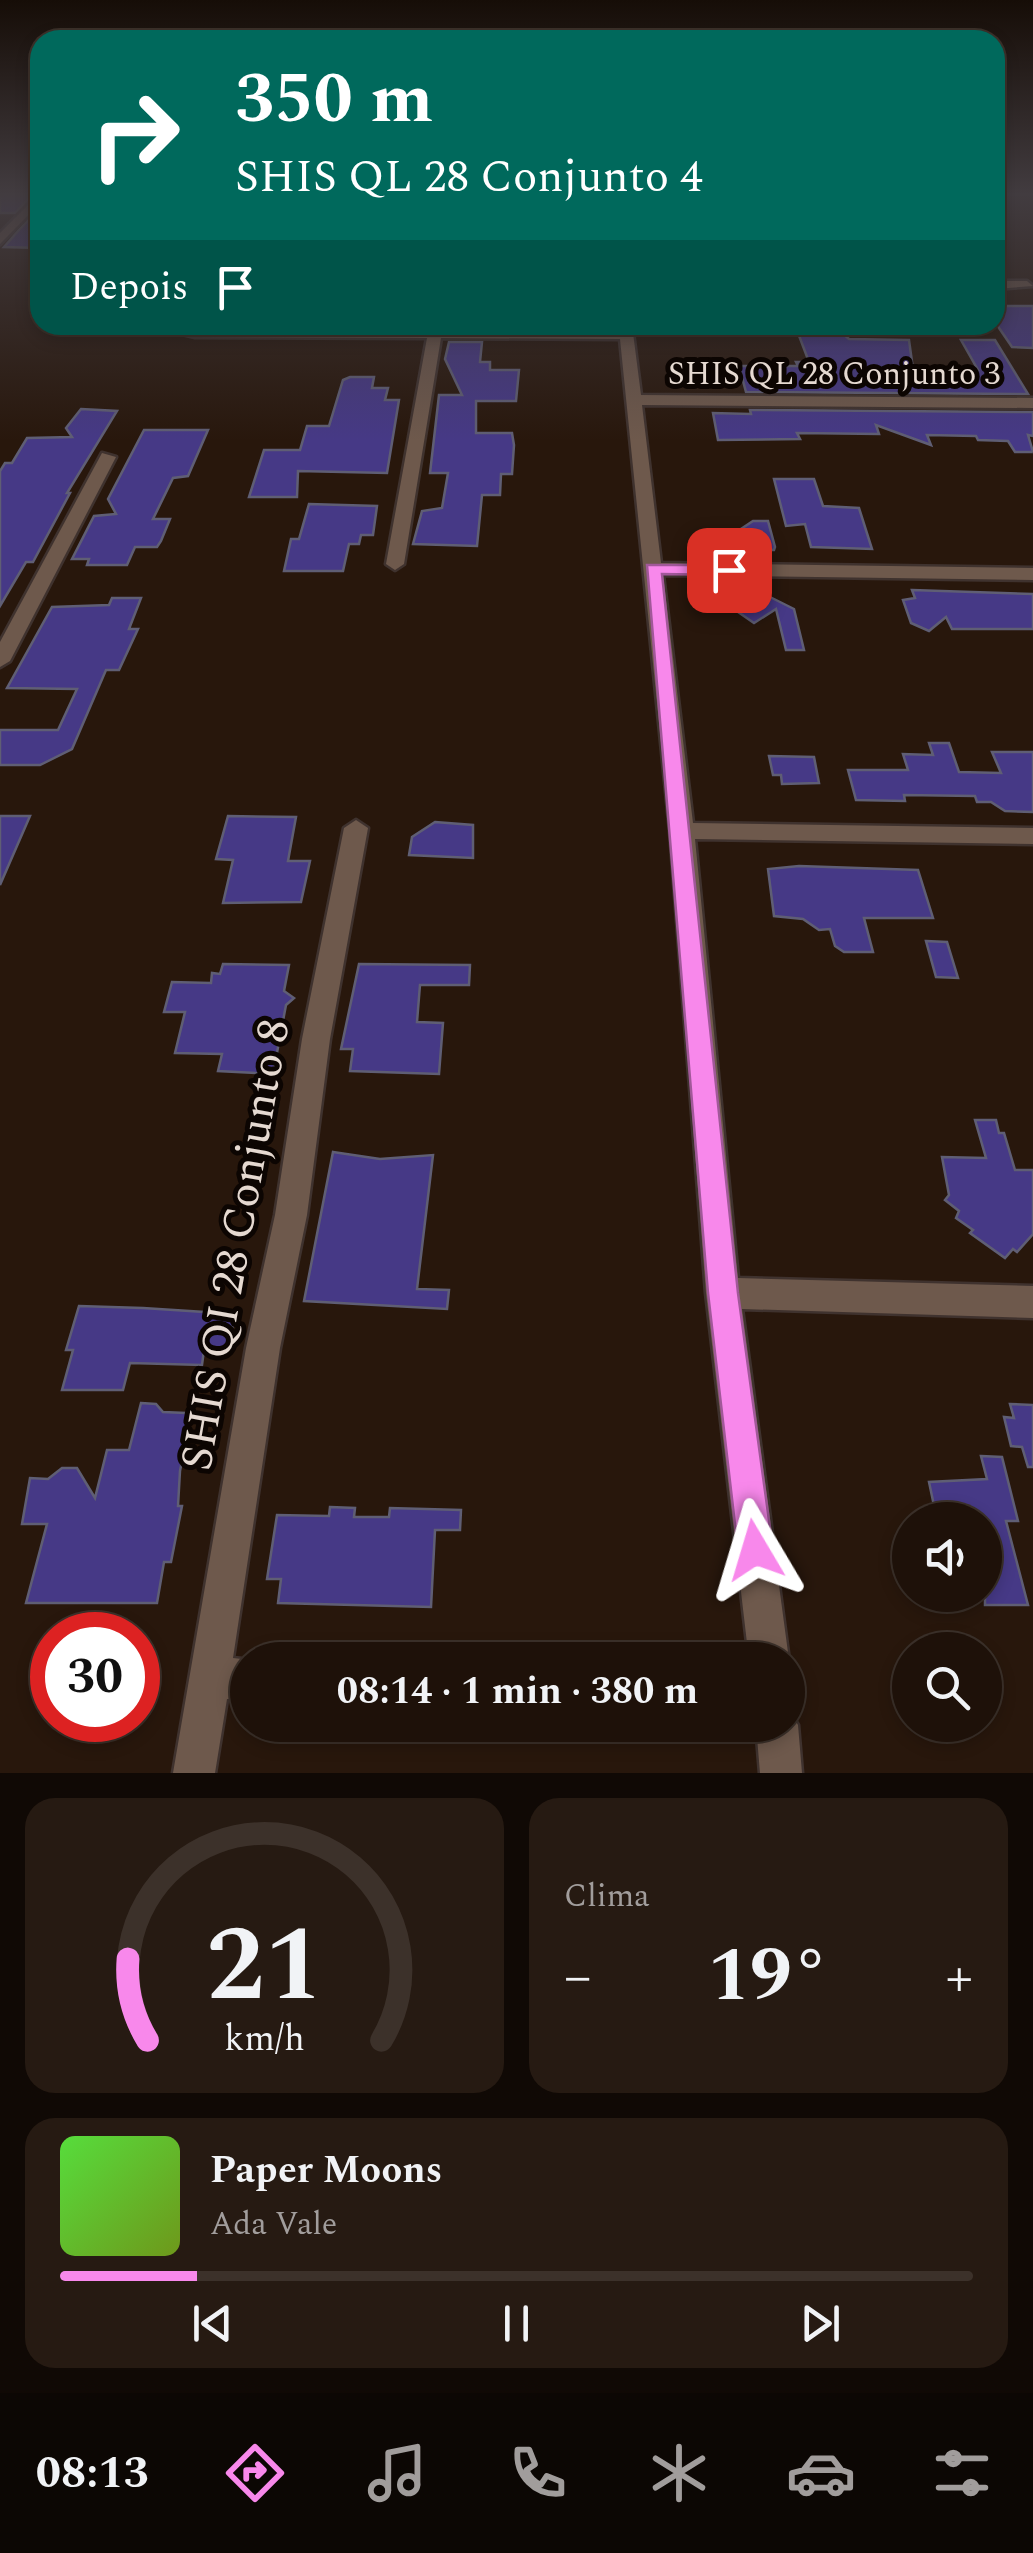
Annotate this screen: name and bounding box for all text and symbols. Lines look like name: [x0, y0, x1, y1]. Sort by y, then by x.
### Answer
text: 350 m: [235, 47, 433, 153]
icon: right: [70, 70, 200, 200]
text: SHIS QL 28 Conjunto 4: [235, 143, 703, 212]
text: Depois: [70, 259, 188, 317]
icon: arrive: [208, 260, 263, 315]
street label: SHIS QL 28 Conjunto 3: [668, 350, 1000, 399]
pin: [687, 528, 772, 613]
icon: arrive: [702, 543, 757, 598]
street label: SHIS QI 28 Conjunto 8: [162, 1014, 310, 1476]
position arrow: [703, 1498, 807, 1602]
map controls: [892, 1502, 1002, 1742]
button: sound: [892, 1502, 1002, 1612]
speed limit sign: 30: [30, 1612, 160, 1742]
button: search: [892, 1632, 1002, 1742]
text: 08:14 · 1 min · 380 m: [337, 1663, 698, 1721]
text: Clima: [564, 1872, 650, 1921]
text: 21: [206, 1888, 323, 2046]
text: 19°: [708, 1920, 829, 2034]
text: −: [564, 1936, 592, 2019]
text: +: [945, 1936, 973, 2019]
text: km/h: [224, 2012, 305, 2067]
text: Paper Moons: [210, 2142, 442, 2200]
text: Ada Vale: [210, 2200, 337, 2249]
icon: previous: [185, 2296, 240, 2351]
icon: pause: [489, 2296, 544, 2351]
icon: next: [793, 2296, 848, 2351]
icon: directions: [220, 2438, 290, 2508]
icon: music: [362, 2438, 432, 2508]
icon: phone: [503, 2438, 573, 2508]
icon: climate: [644, 2438, 714, 2508]
icon: car: [786, 2438, 856, 2508]
icon: filters: [927, 2438, 997, 2508]
text: 08:13: [36, 2439, 149, 2508]

